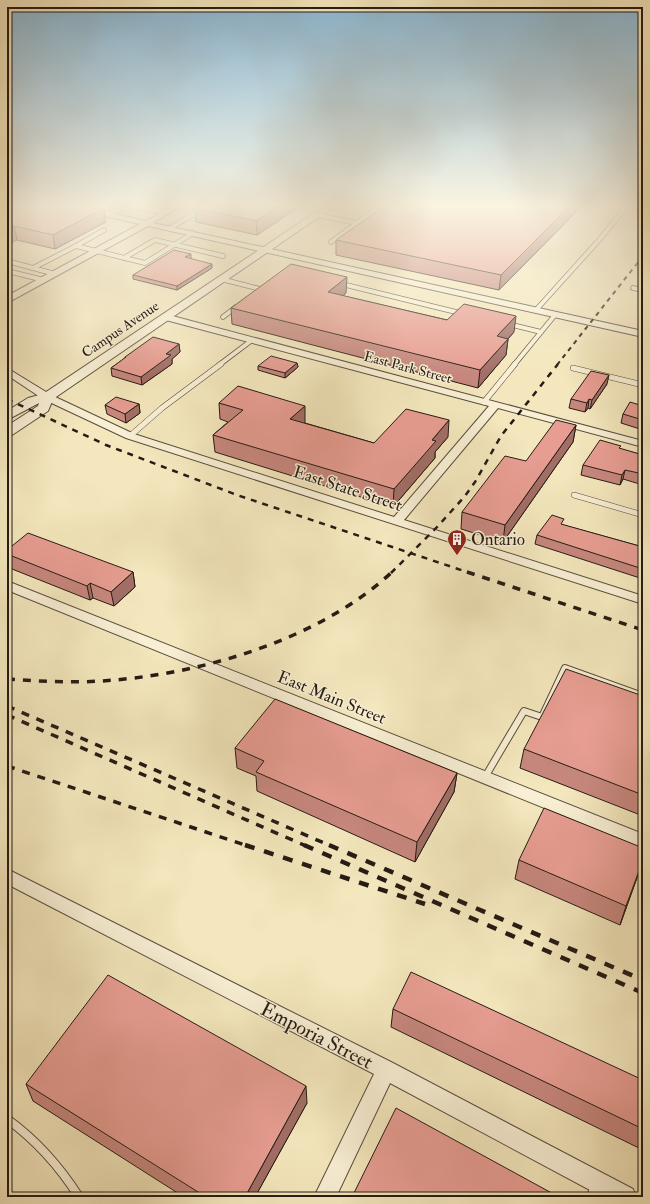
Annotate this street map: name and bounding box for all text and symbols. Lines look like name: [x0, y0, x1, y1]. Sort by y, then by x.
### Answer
street label: Campus Avenue: [78, 297, 163, 362]
street label: East Park Street: [362, 348, 454, 387]
street label: East State Street: [291, 461, 405, 516]
building icon: Ontario: [446, 528, 468, 556]
place label: Ontario: [471, 529, 525, 550]
street label: East Main Street: [274, 666, 390, 729]
street label: Emporia Street: [256, 996, 378, 1076]

